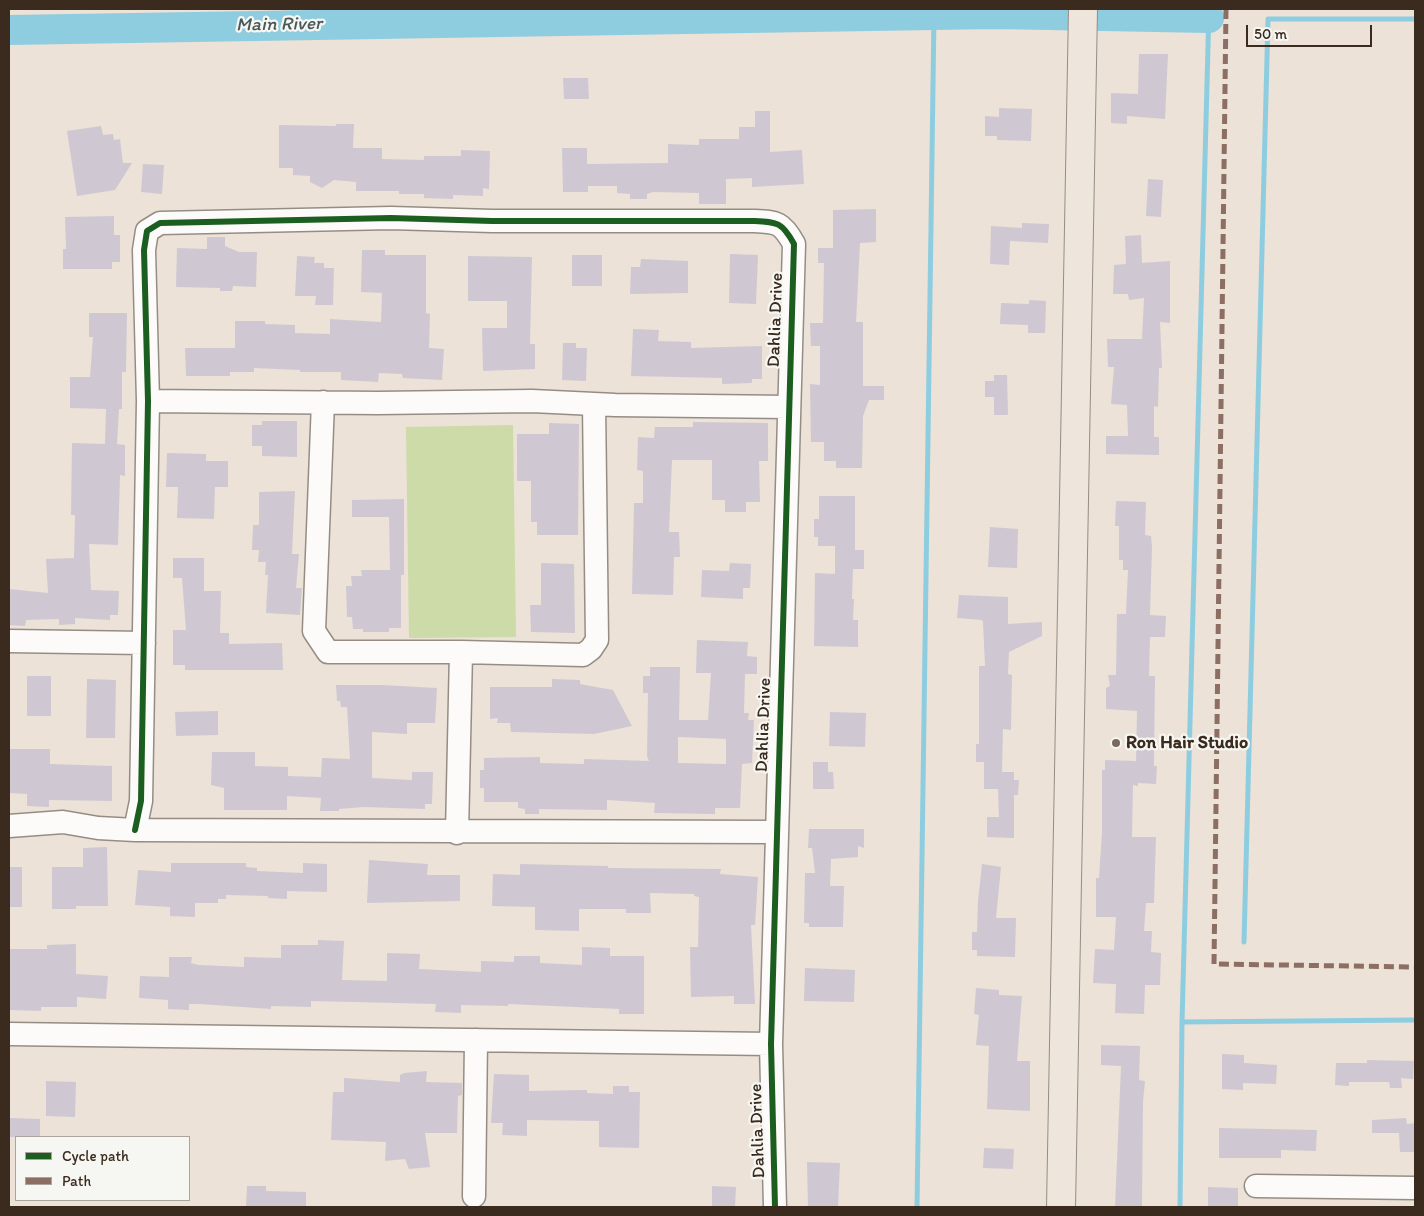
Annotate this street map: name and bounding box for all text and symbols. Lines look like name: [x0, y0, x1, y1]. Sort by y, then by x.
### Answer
water label: Main River: [236, 13, 322, 37]
scale bar: [1249, 15, 1375, 47]
text: 50 m: [1254, 25, 1287, 43]
street label: Dahlia Drive: [764, 272, 788, 368]
street label: Dahlia Drive: [752, 677, 776, 773]
place label: Ron Hair Studio: [1126, 732, 1248, 754]
marker: Ron Hair Studio: [1110, 737, 1122, 749]
street label: Dahlia Drive: [746, 1083, 770, 1179]
legend: [15, 1136, 190, 1201]
text: Cycle path: [62, 1147, 129, 1165]
text: Path: [62, 1172, 91, 1190]

